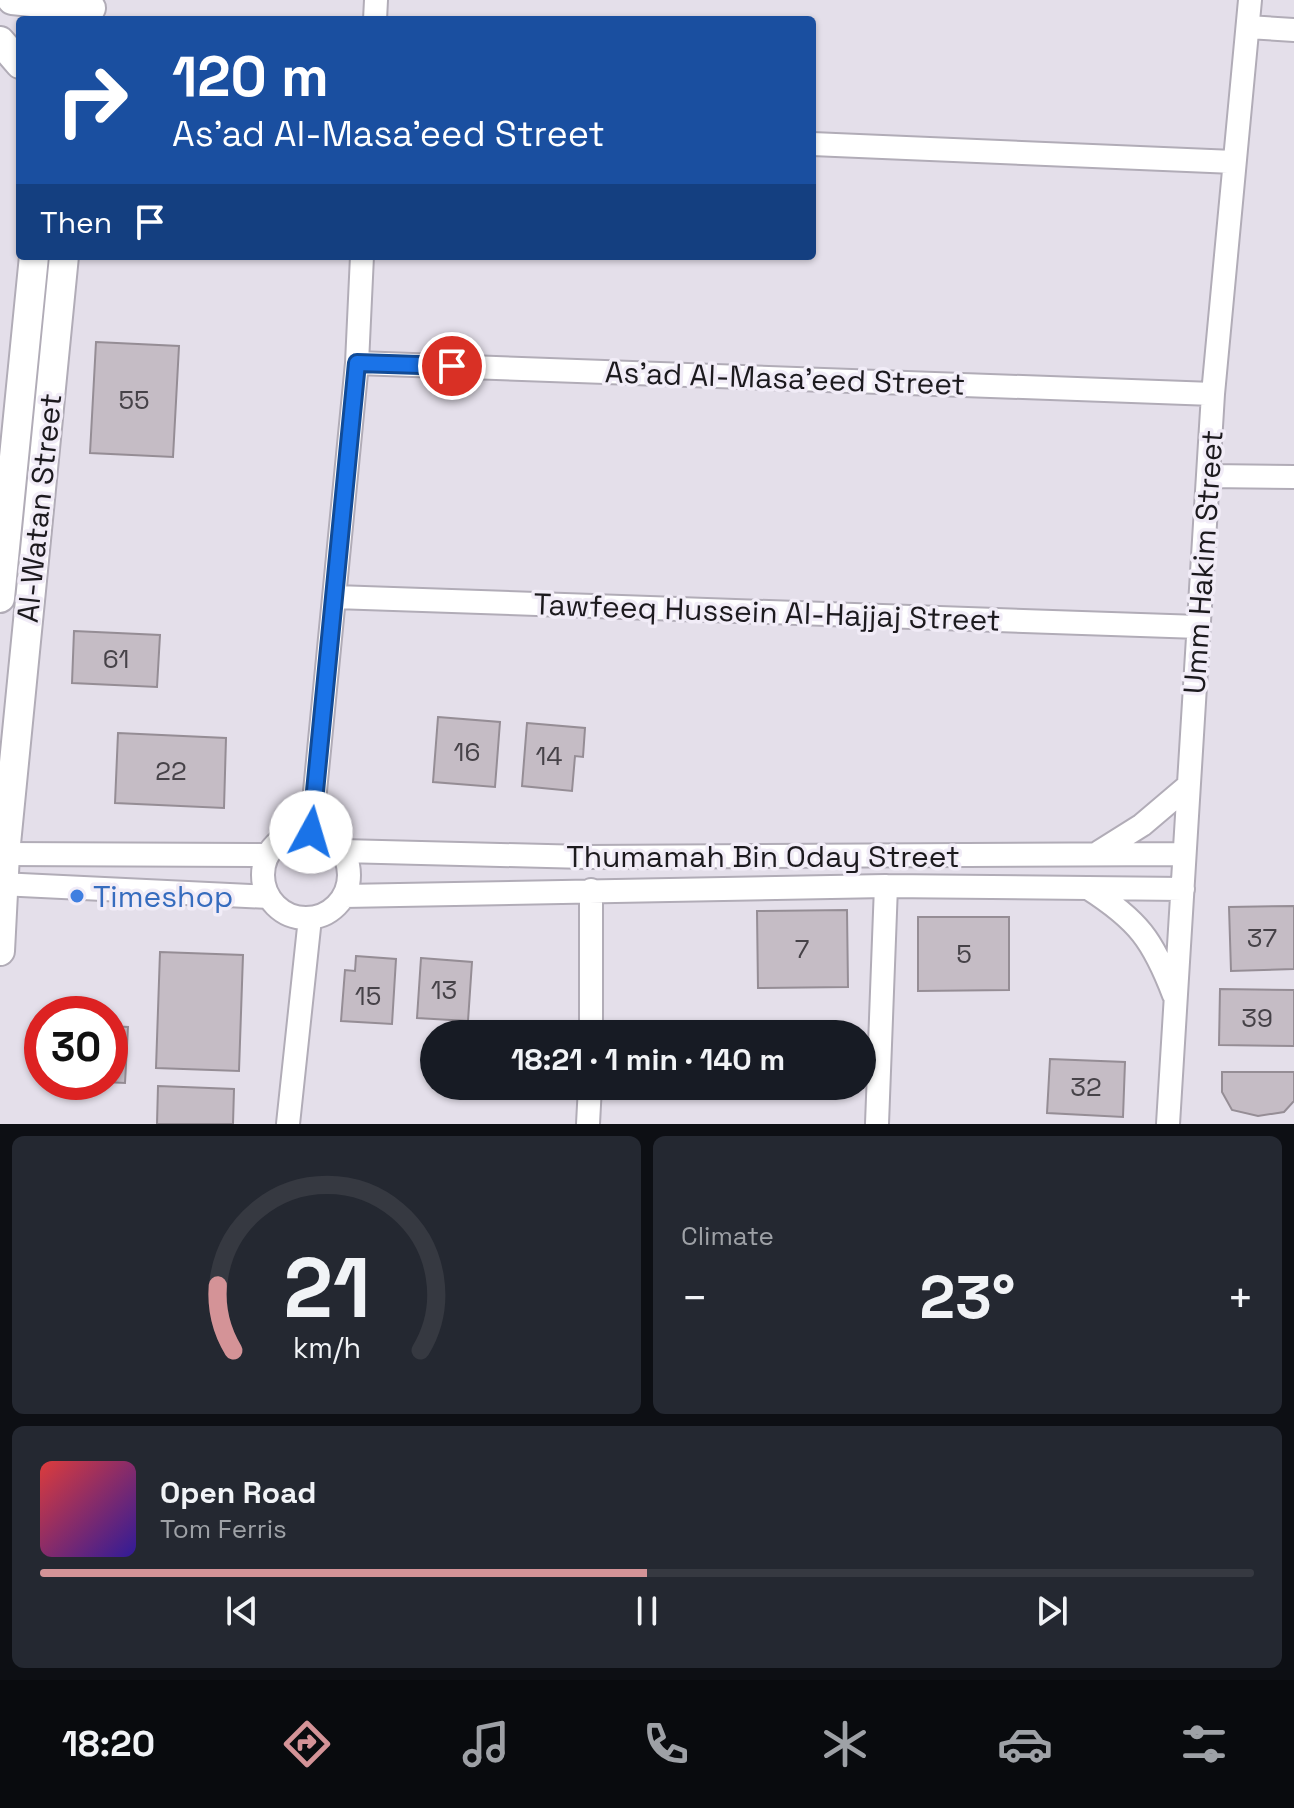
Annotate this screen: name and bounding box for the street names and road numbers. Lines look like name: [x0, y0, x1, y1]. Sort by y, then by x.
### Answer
street label: As'ad Al-Masa'eed Street: [604, 352, 966, 404]
street label: Al-Watan Street: [8, 391, 70, 625]
street label: Umm Hakim Street: [1174, 429, 1232, 695]
street label: Tawfeeq Hussein Al-Hajjaj Street: [533, 584, 1001, 640]
street label: Thumamah Bin Oday Street: [566, 837, 960, 876]

